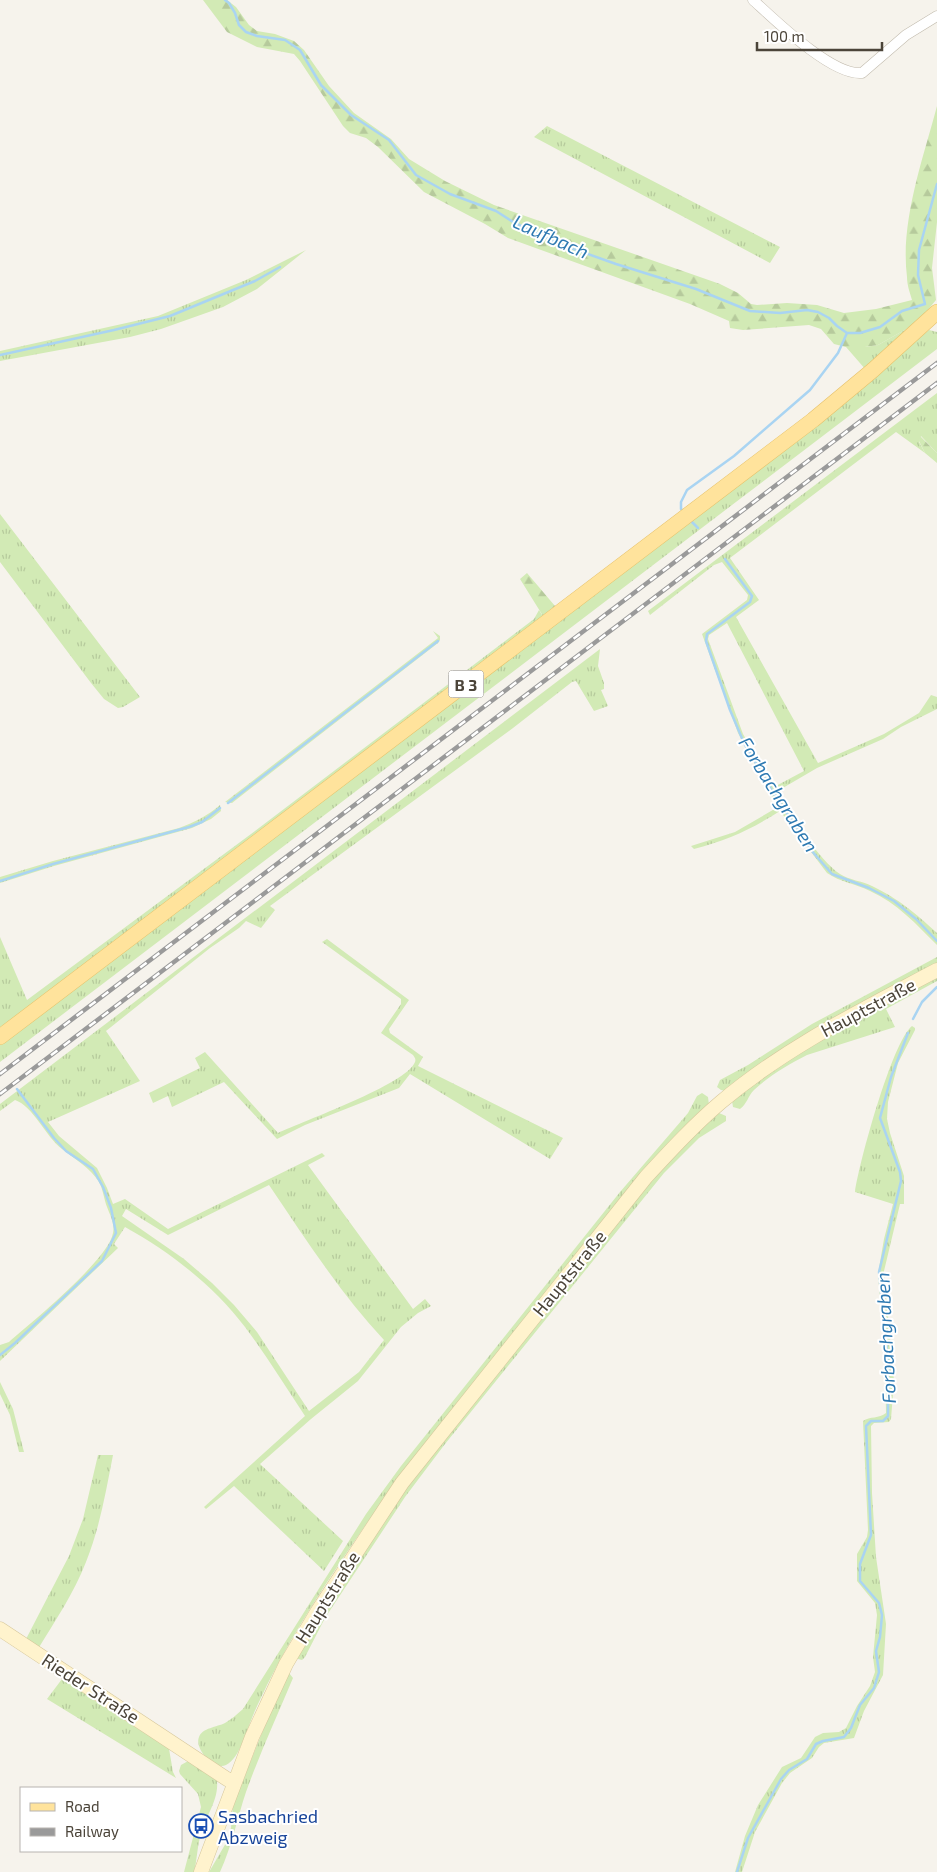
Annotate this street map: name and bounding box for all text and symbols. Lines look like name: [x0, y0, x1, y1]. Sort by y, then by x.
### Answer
scale bar: [757, 20, 882, 52]
text: 100 m: [764, 27, 805, 45]
water label: Laufbach: [510, 209, 592, 263]
road number: B 3: [448, 671, 484, 698]
water label: Forbachgraben: [734, 732, 824, 856]
street label: Hauptstraße: [817, 973, 919, 1041]
street label: Hauptstraße: [528, 1226, 610, 1320]
water label: Forbachgraben: [870, 1272, 900, 1404]
street label: Hauptstraße: [290, 1547, 364, 1647]
street label: Rieder Straße: [38, 1648, 144, 1728]
legend: [20, 1787, 182, 1852]
text: Road: [65, 1797, 100, 1815]
place label: Sasbachried Abzweig: [218, 1805, 318, 1848]
bus stop icon: Sasbachried Abzweig: [188, 1813, 214, 1839]
text: Railway: [65, 1822, 119, 1840]

